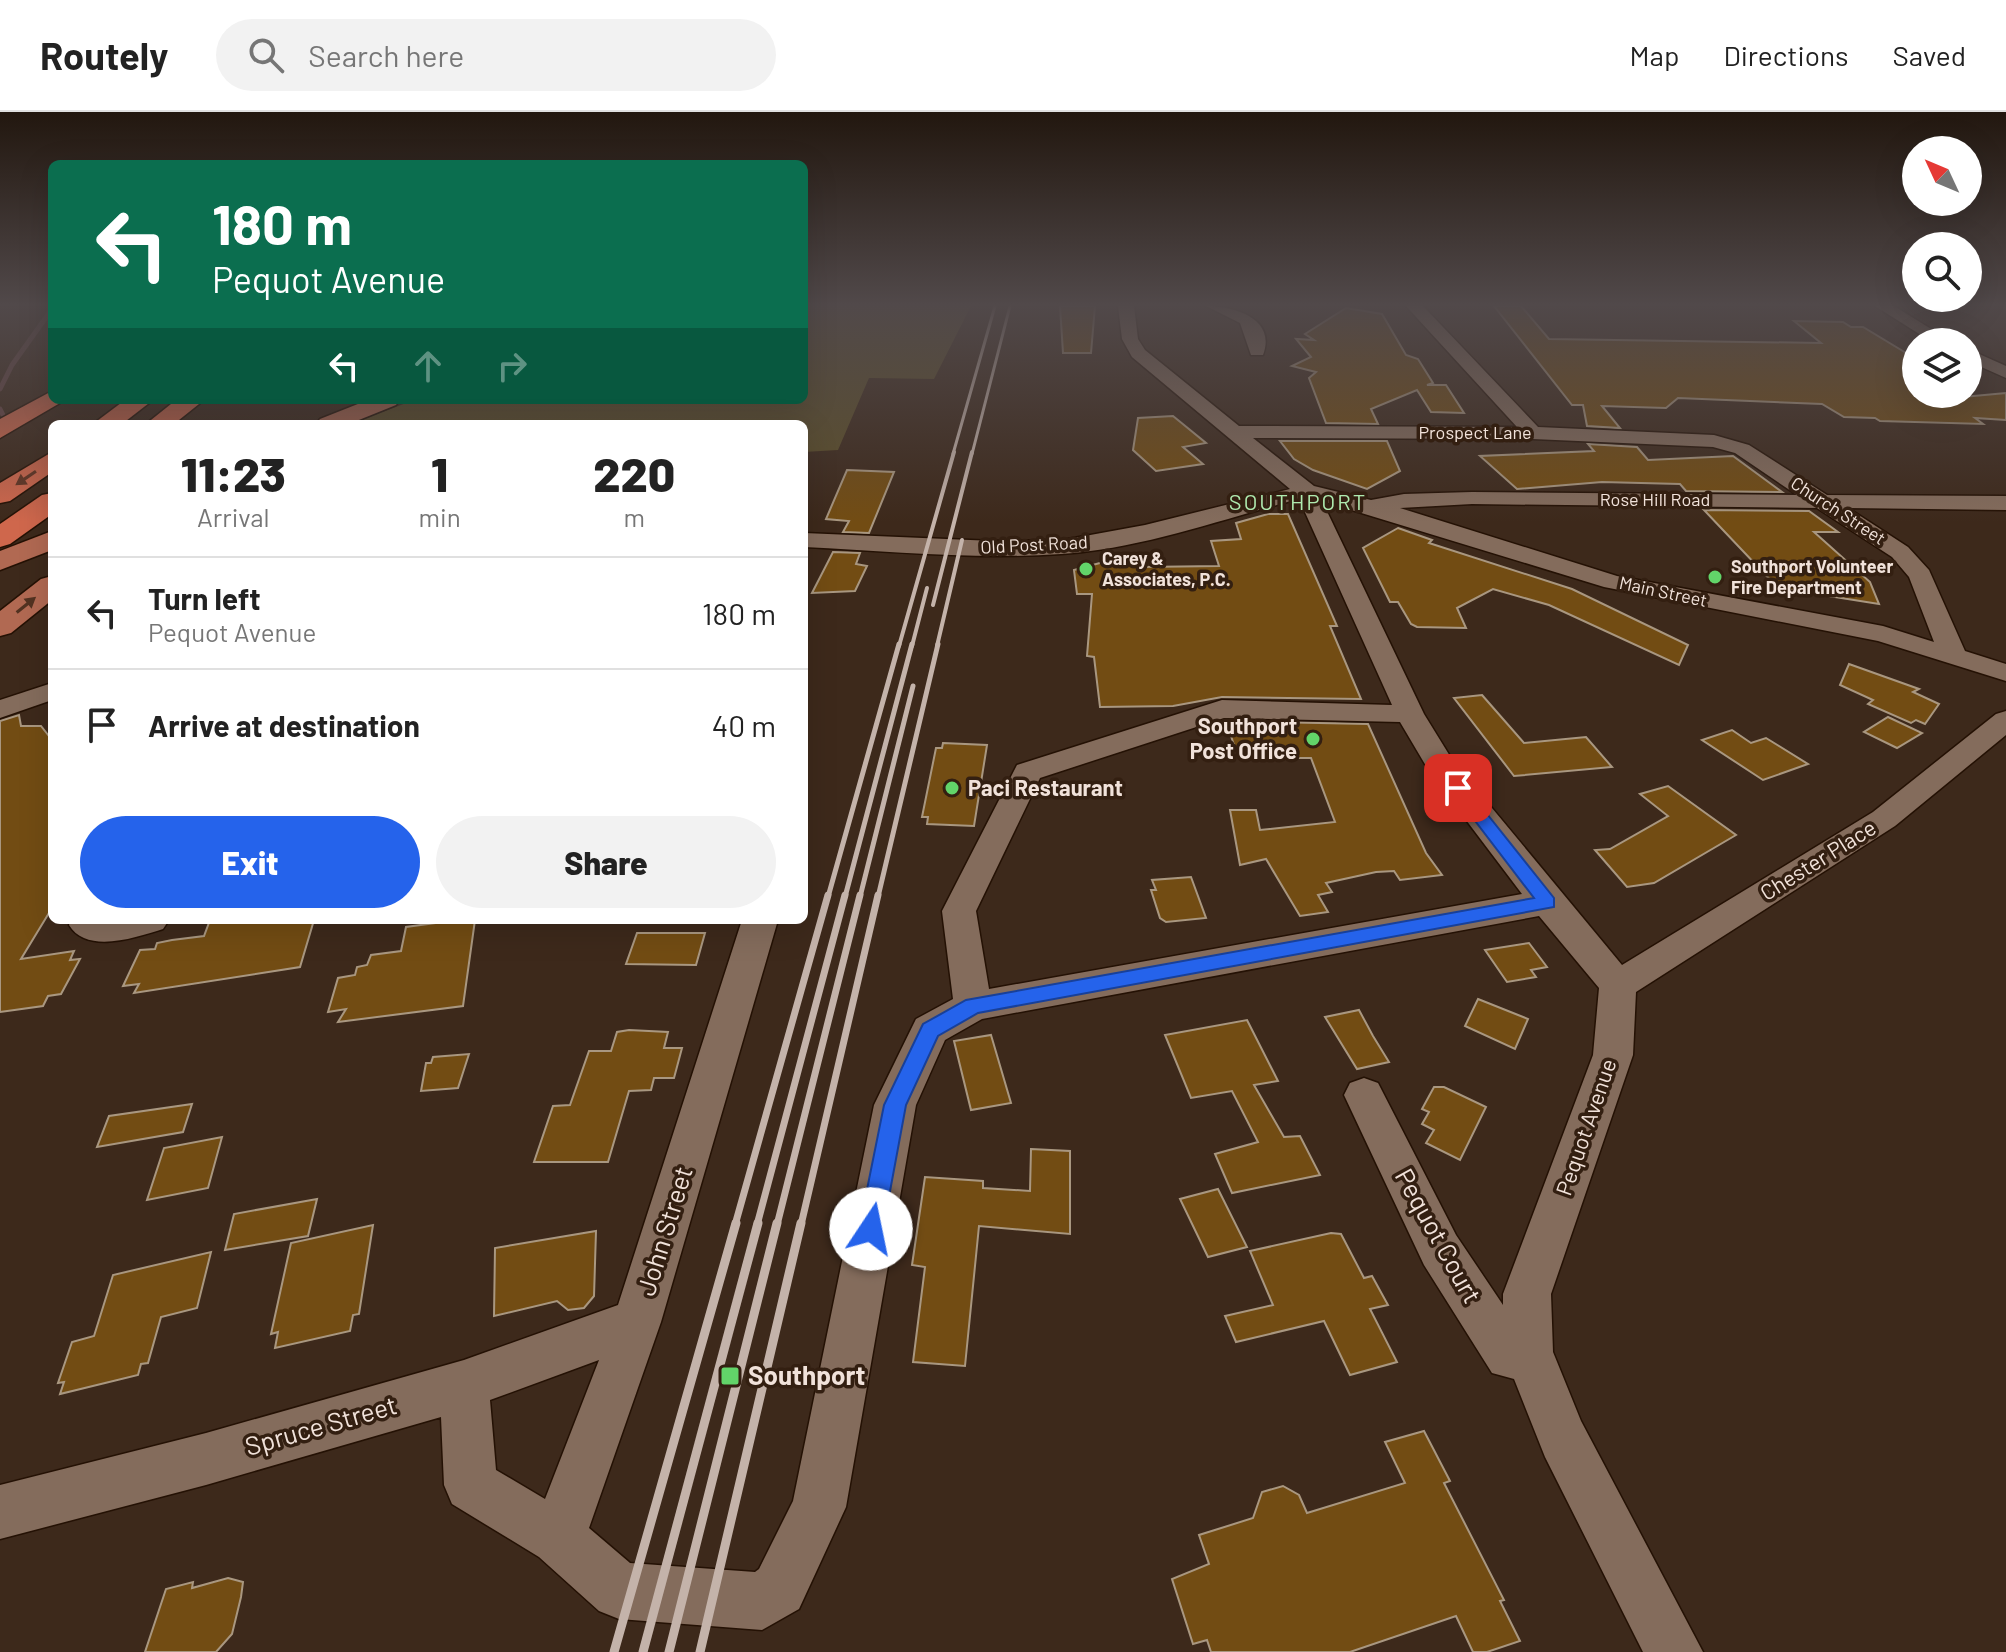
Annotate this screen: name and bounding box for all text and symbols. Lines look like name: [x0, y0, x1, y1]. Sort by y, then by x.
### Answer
search box: [216, 19, 776, 91]
text: Routely: [40, 32, 168, 78]
icon: search: [244, 33, 288, 77]
text: Search here: [308, 37, 464, 73]
text: Map: [1630, 38, 1679, 72]
text: Directions: [1723, 38, 1849, 72]
text: Saved: [1893, 38, 1966, 72]
north arrow: [1902, 136, 1982, 216]
map controls: [1902, 136, 1982, 408]
text: 180 m: [212, 189, 352, 256]
icon: left: [80, 192, 184, 296]
button: search: [1902, 232, 1982, 312]
text: Pequot Avenue: [212, 257, 445, 300]
button: layers: [1902, 328, 1982, 408]
icon: left: [322, 344, 366, 388]
icon: ahead: [406, 344, 450, 388]
icon: right: [490, 344, 534, 388]
street label: Prospect Lane: [1418, 421, 1532, 443]
text: 11:23: [181, 444, 286, 502]
text: 1: [431, 444, 448, 502]
text: 220: [593, 444, 675, 502]
one-way arrow: [15, 470, 37, 484]
street label: Church Street: [1787, 471, 1890, 549]
district label: SOUTHPORT: [1229, 488, 1367, 514]
street label: Rose Hill Road: [1600, 488, 1710, 510]
text: Arrival: [197, 501, 270, 532]
text: min: [419, 501, 461, 532]
text: m: [624, 501, 645, 532]
street label: Old Post Road: [980, 530, 1088, 558]
place label: Carey & Associates, P.C.: [1102, 547, 1231, 590]
place label: Southport Volunteer Fire Department: [1731, 555, 1893, 598]
marker: Carey & Associates, P.C.: [1077, 560, 1095, 578]
marker: Southport Volunteer Fire Department: [1706, 568, 1724, 586]
street label: Main Street: [1617, 571, 1709, 611]
text: Turn left: [148, 580, 261, 616]
icon: left: [80, 591, 124, 635]
text: 180 m: [702, 595, 776, 631]
one-way arrow: [16, 598, 36, 614]
text: Pequot Avenue: [148, 616, 316, 647]
icon: arrive: [80, 703, 124, 747]
text: Arrive at destination: [148, 707, 420, 743]
text: 40 m: [712, 707, 776, 743]
place label: Southport Post Office: [1190, 712, 1297, 763]
marker: Southport Post Office: [1304, 730, 1322, 748]
pin: [1424, 754, 1492, 822]
icon: arrive: [1436, 766, 1480, 810]
place label: Paci Restaurant: [968, 774, 1123, 800]
marker: Paci Restaurant: [943, 779, 961, 797]
street label: Chester Place: [1755, 813, 1880, 905]
button: Exit: [80, 816, 420, 908]
button: Share: [436, 816, 776, 908]
street label: Pequot Avenue: [1550, 1055, 1621, 1198]
street label: John Street: [629, 1162, 698, 1299]
street label: Pequot Court: [1390, 1163, 1489, 1308]
position arrow: [829, 1187, 913, 1271]
place label: Southport: [748, 1359, 866, 1390]
marker: Southport: [719, 1365, 741, 1387]
street label: Spruce Street: [241, 1388, 400, 1461]

